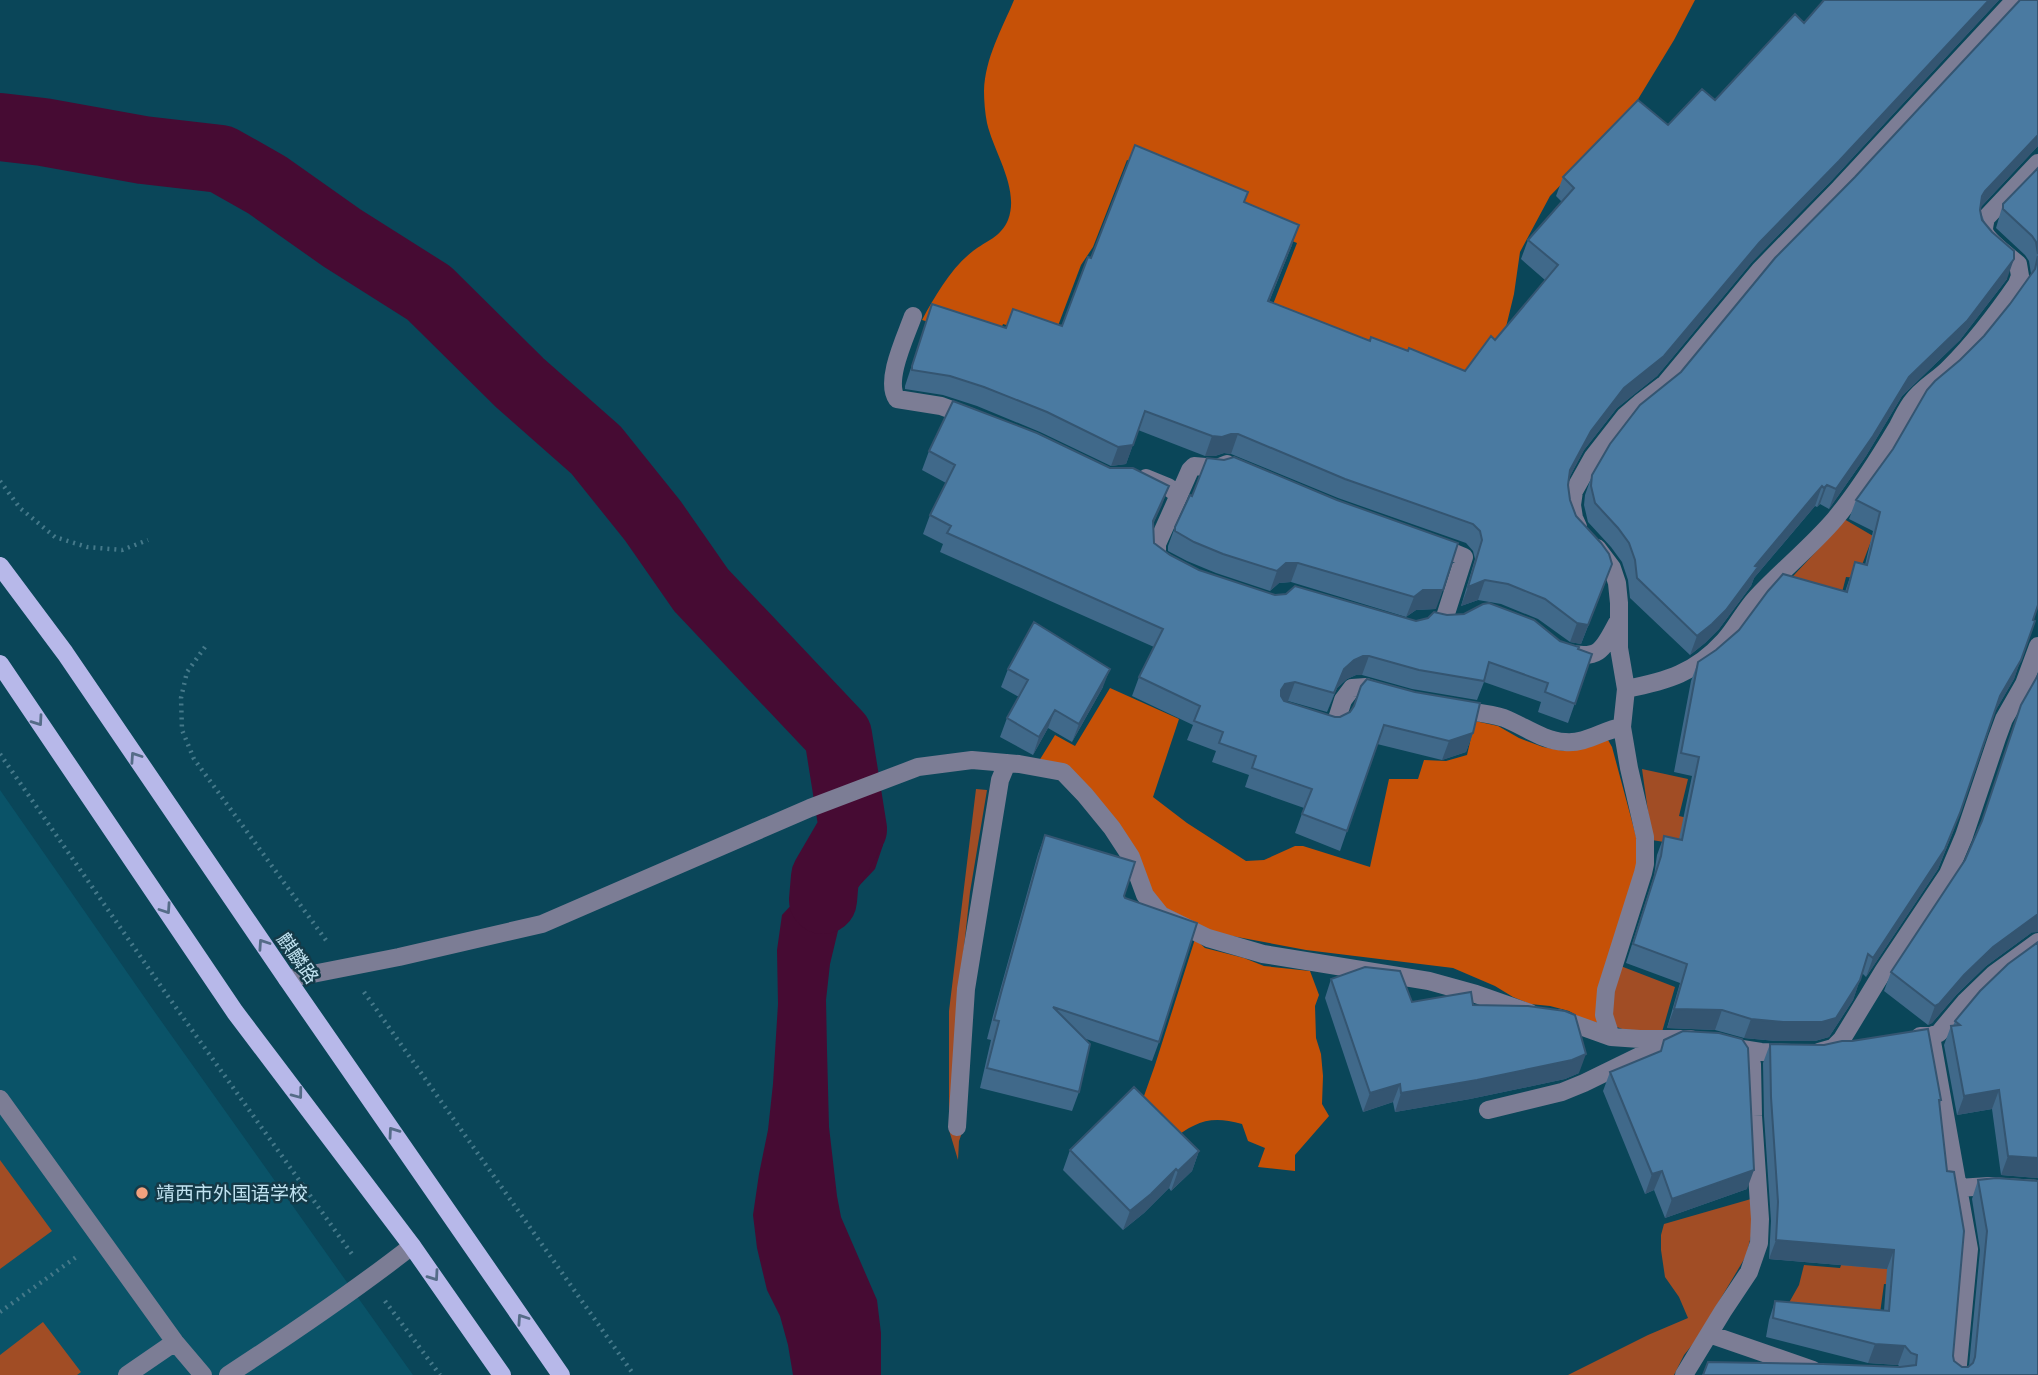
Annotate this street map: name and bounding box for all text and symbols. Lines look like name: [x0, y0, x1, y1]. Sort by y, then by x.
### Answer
one-way arrow: [30, 713, 42, 726]
one-way arrow: [130, 751, 143, 764]
one-way arrow: [158, 901, 170, 914]
street label: 麒麟路: [272, 928, 323, 988]
one-way arrow: [258, 939, 271, 952]
one-way arrow: [289, 1087, 302, 1099]
one-way arrow: [388, 1126, 401, 1139]
place label: 靖西市外国语学校: [156, 1182, 308, 1205]
marker: 靖西市外国语学校: [134, 1185, 150, 1201]
one-way arrow: [426, 1268, 438, 1281]
one-way arrow: [518, 1314, 530, 1327]

